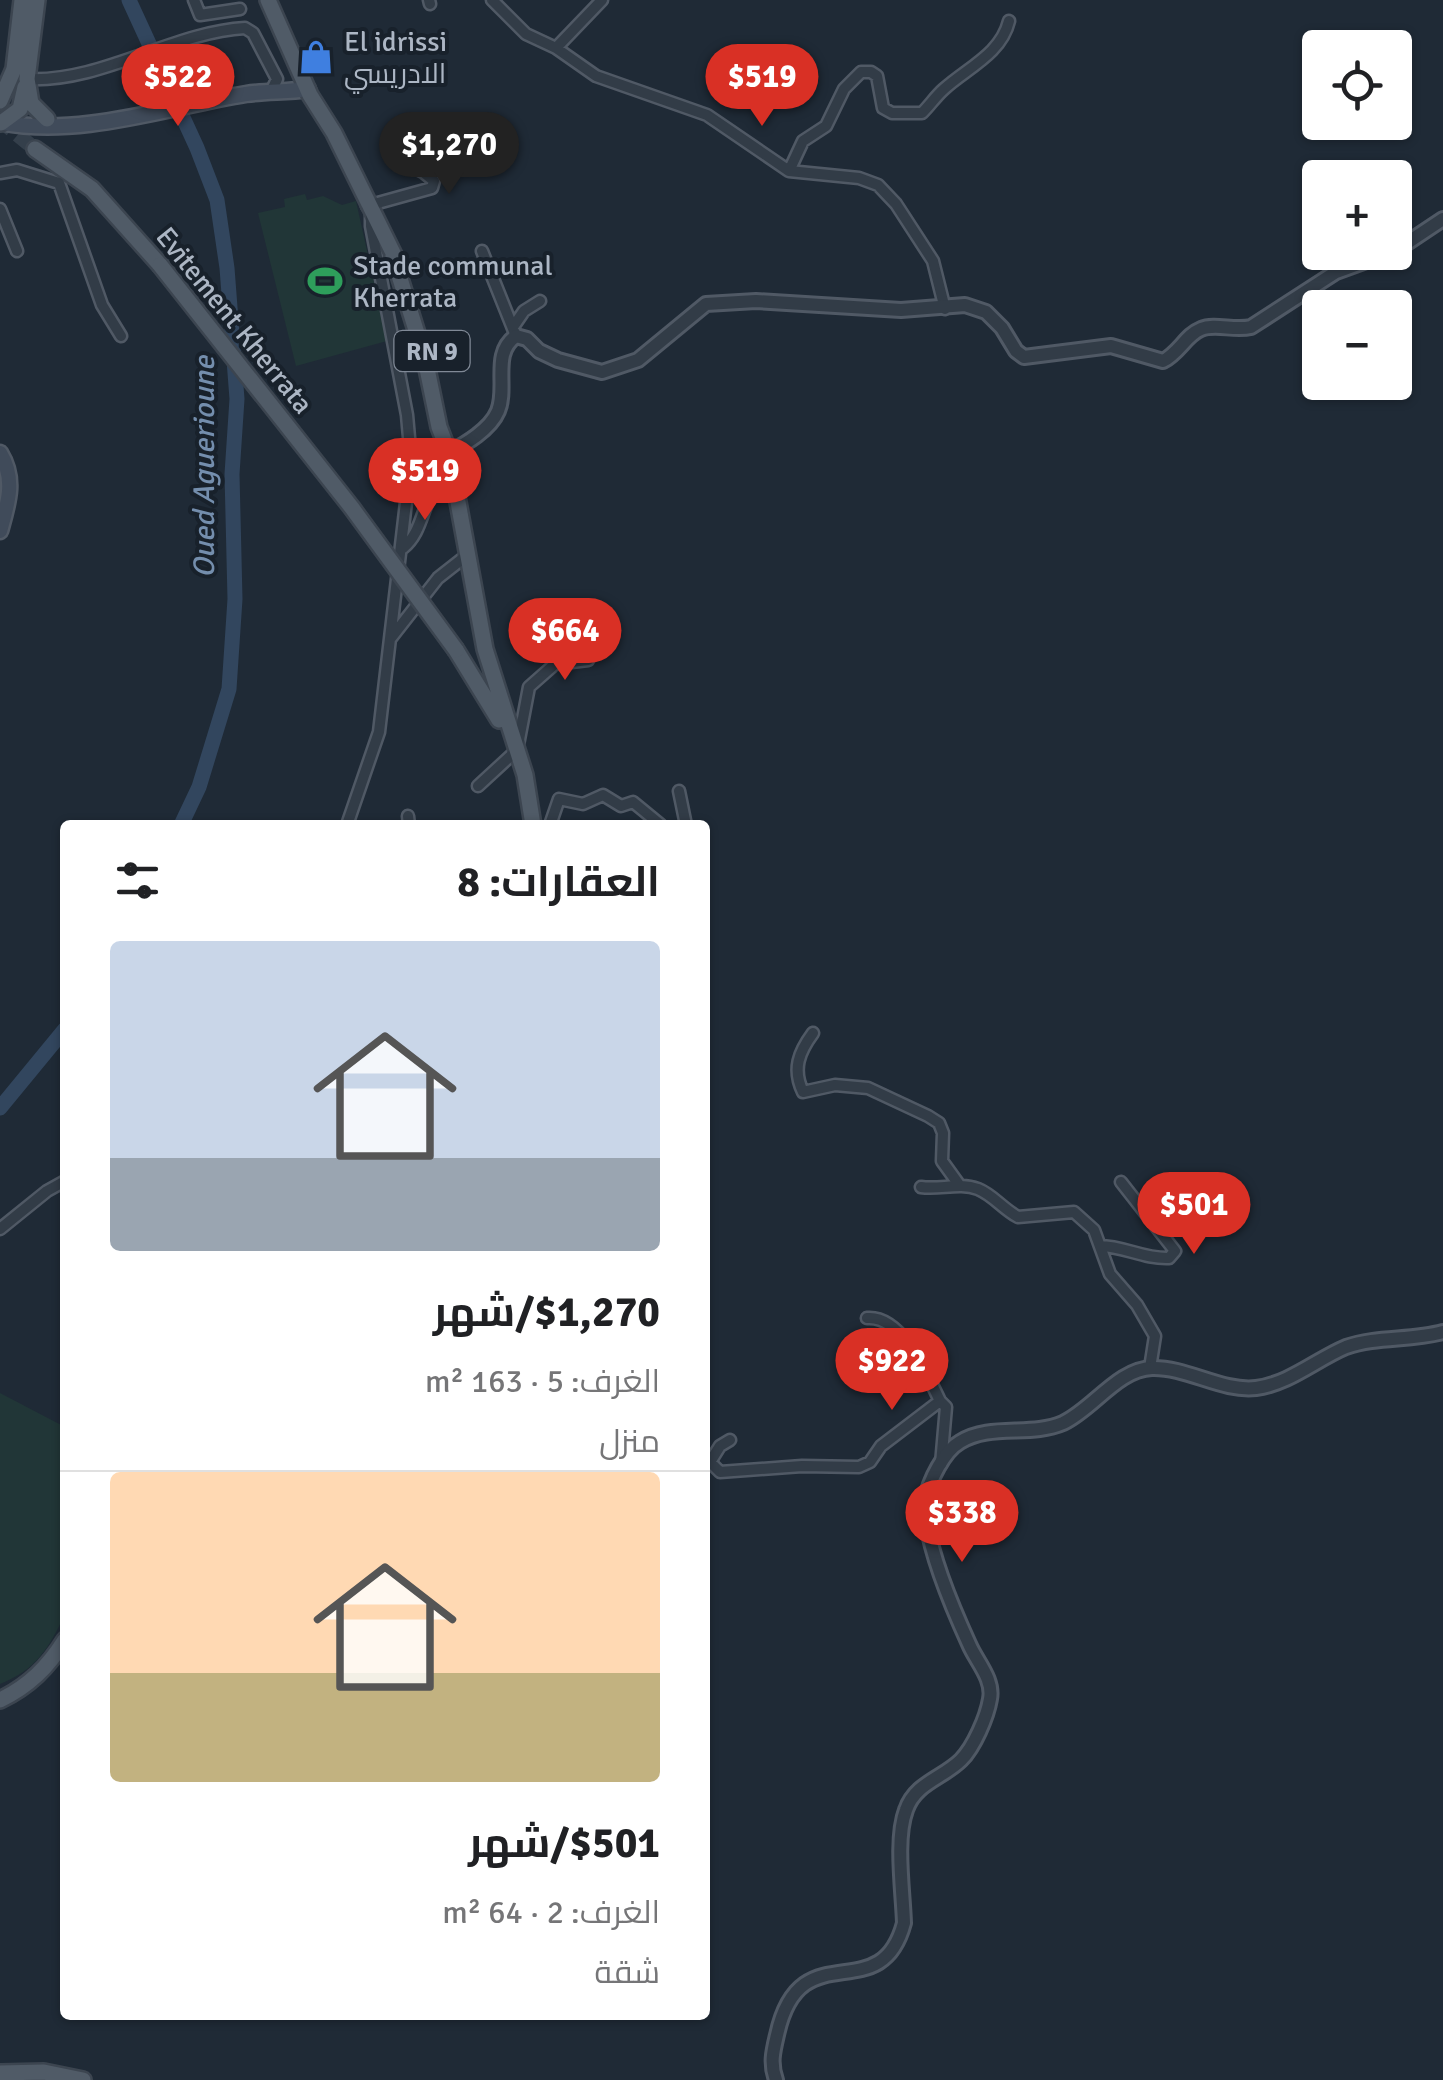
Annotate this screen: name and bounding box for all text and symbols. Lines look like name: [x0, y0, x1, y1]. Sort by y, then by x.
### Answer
place label: El idrissi الادريسي: [344, 25, 447, 94]
map controls: [1302, 30, 1412, 400]
button: locate: [1302, 30, 1412, 140]
shop icon: El idrissi الادريسي: [297, 38, 335, 76]
pin: $522: [119, 44, 237, 129]
pin: $519: [703, 44, 821, 129]
text: $522: [143, 57, 213, 96]
text: $519: [727, 57, 797, 96]
pin: $1,270: [368, 112, 530, 197]
text: $1,270: [401, 125, 497, 164]
button: +: [1302, 160, 1412, 270]
street label: Evitement Kherrata: [148, 220, 320, 421]
place label: Stade communal Kherrata: [353, 249, 553, 315]
sports icon: Stade communal Kherrata: [306, 262, 344, 300]
button: −: [1302, 290, 1412, 400]
road number: RN 9: [394, 331, 470, 371]
water label: Oued Aguerioune: [186, 354, 223, 578]
pin: $519: [366, 438, 484, 523]
text: $519: [390, 451, 460, 490]
pin: $664: [506, 598, 624, 683]
text: $664: [530, 611, 600, 650]
icon: filters: [110, 853, 165, 908]
text: العقارات: 8: [457, 857, 660, 908]
icon: home: [295, 1006, 475, 1186]
pin: $501: [1135, 1172, 1253, 1257]
text: $501: [1159, 1185, 1229, 1224]
text: $1,270/شهر: [433, 1287, 660, 1338]
pin: $922: [833, 1328, 951, 1413]
text: $922: [857, 1341, 927, 1380]
text: الغرف: 5 · 163 m²: [425, 1362, 660, 1401]
text: منزل: [599, 1422, 660, 1461]
pin: $338: [903, 1480, 1021, 1565]
text: $338: [927, 1493, 997, 1532]
icon: home: [295, 1537, 475, 1717]
text: $501/شهر: [468, 1818, 660, 1869]
text: الغرف: 2 · 64 m²: [442, 1893, 660, 1932]
text: شقة: [595, 1953, 660, 1992]

